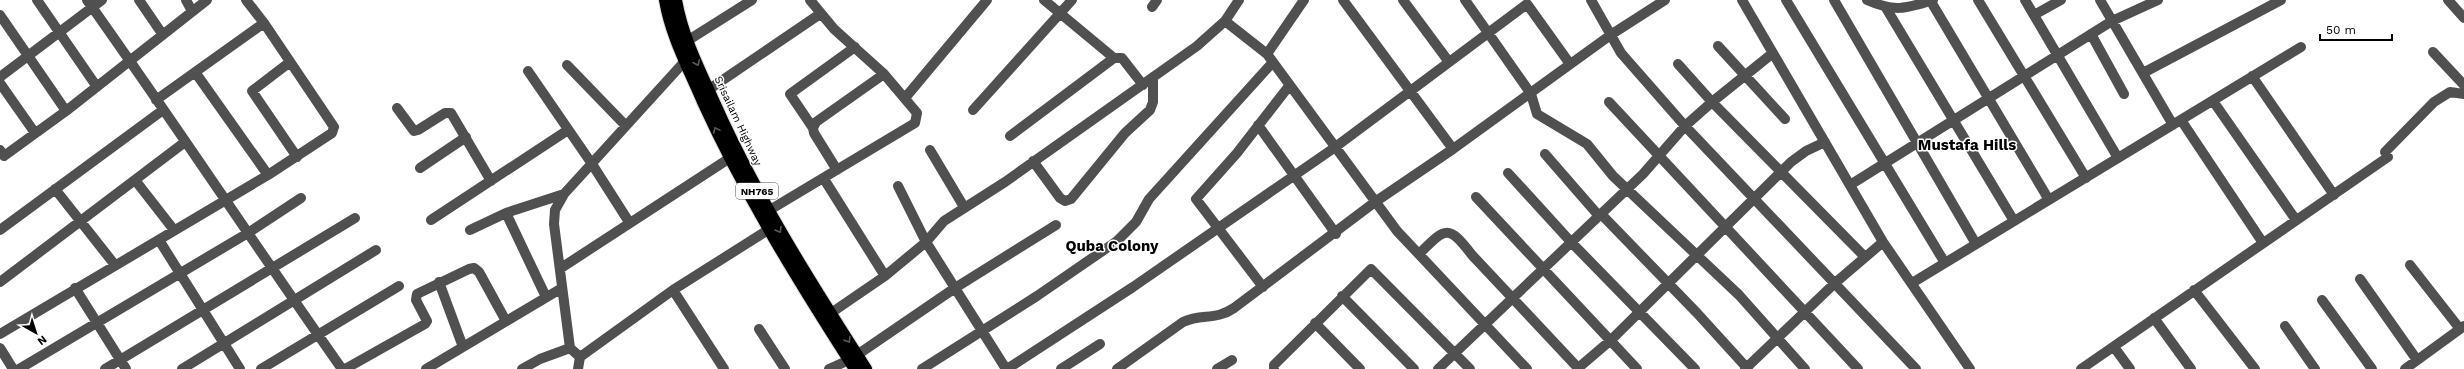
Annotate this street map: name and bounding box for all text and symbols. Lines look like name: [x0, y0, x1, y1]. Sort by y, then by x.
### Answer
scale bar: [2320, 16, 2392, 42]
text: 50 m: [2326, 23, 2356, 37]
one-way arrow: [692, 59, 700, 67]
street label: Srisailam Highway: [712, 74, 765, 168]
one-way arrow: [713, 126, 721, 134]
district label: Mustafa Hills: [1918, 136, 2016, 154]
road number: NH765: [736, 183, 778, 199]
one-way arrow: [775, 226, 782, 233]
district label: Quba Colony: [1065, 237, 1159, 255]
north arrow: [16, 313, 56, 353]
text: N: [35, 333, 49, 348]
one-way arrow: [843, 336, 850, 343]

